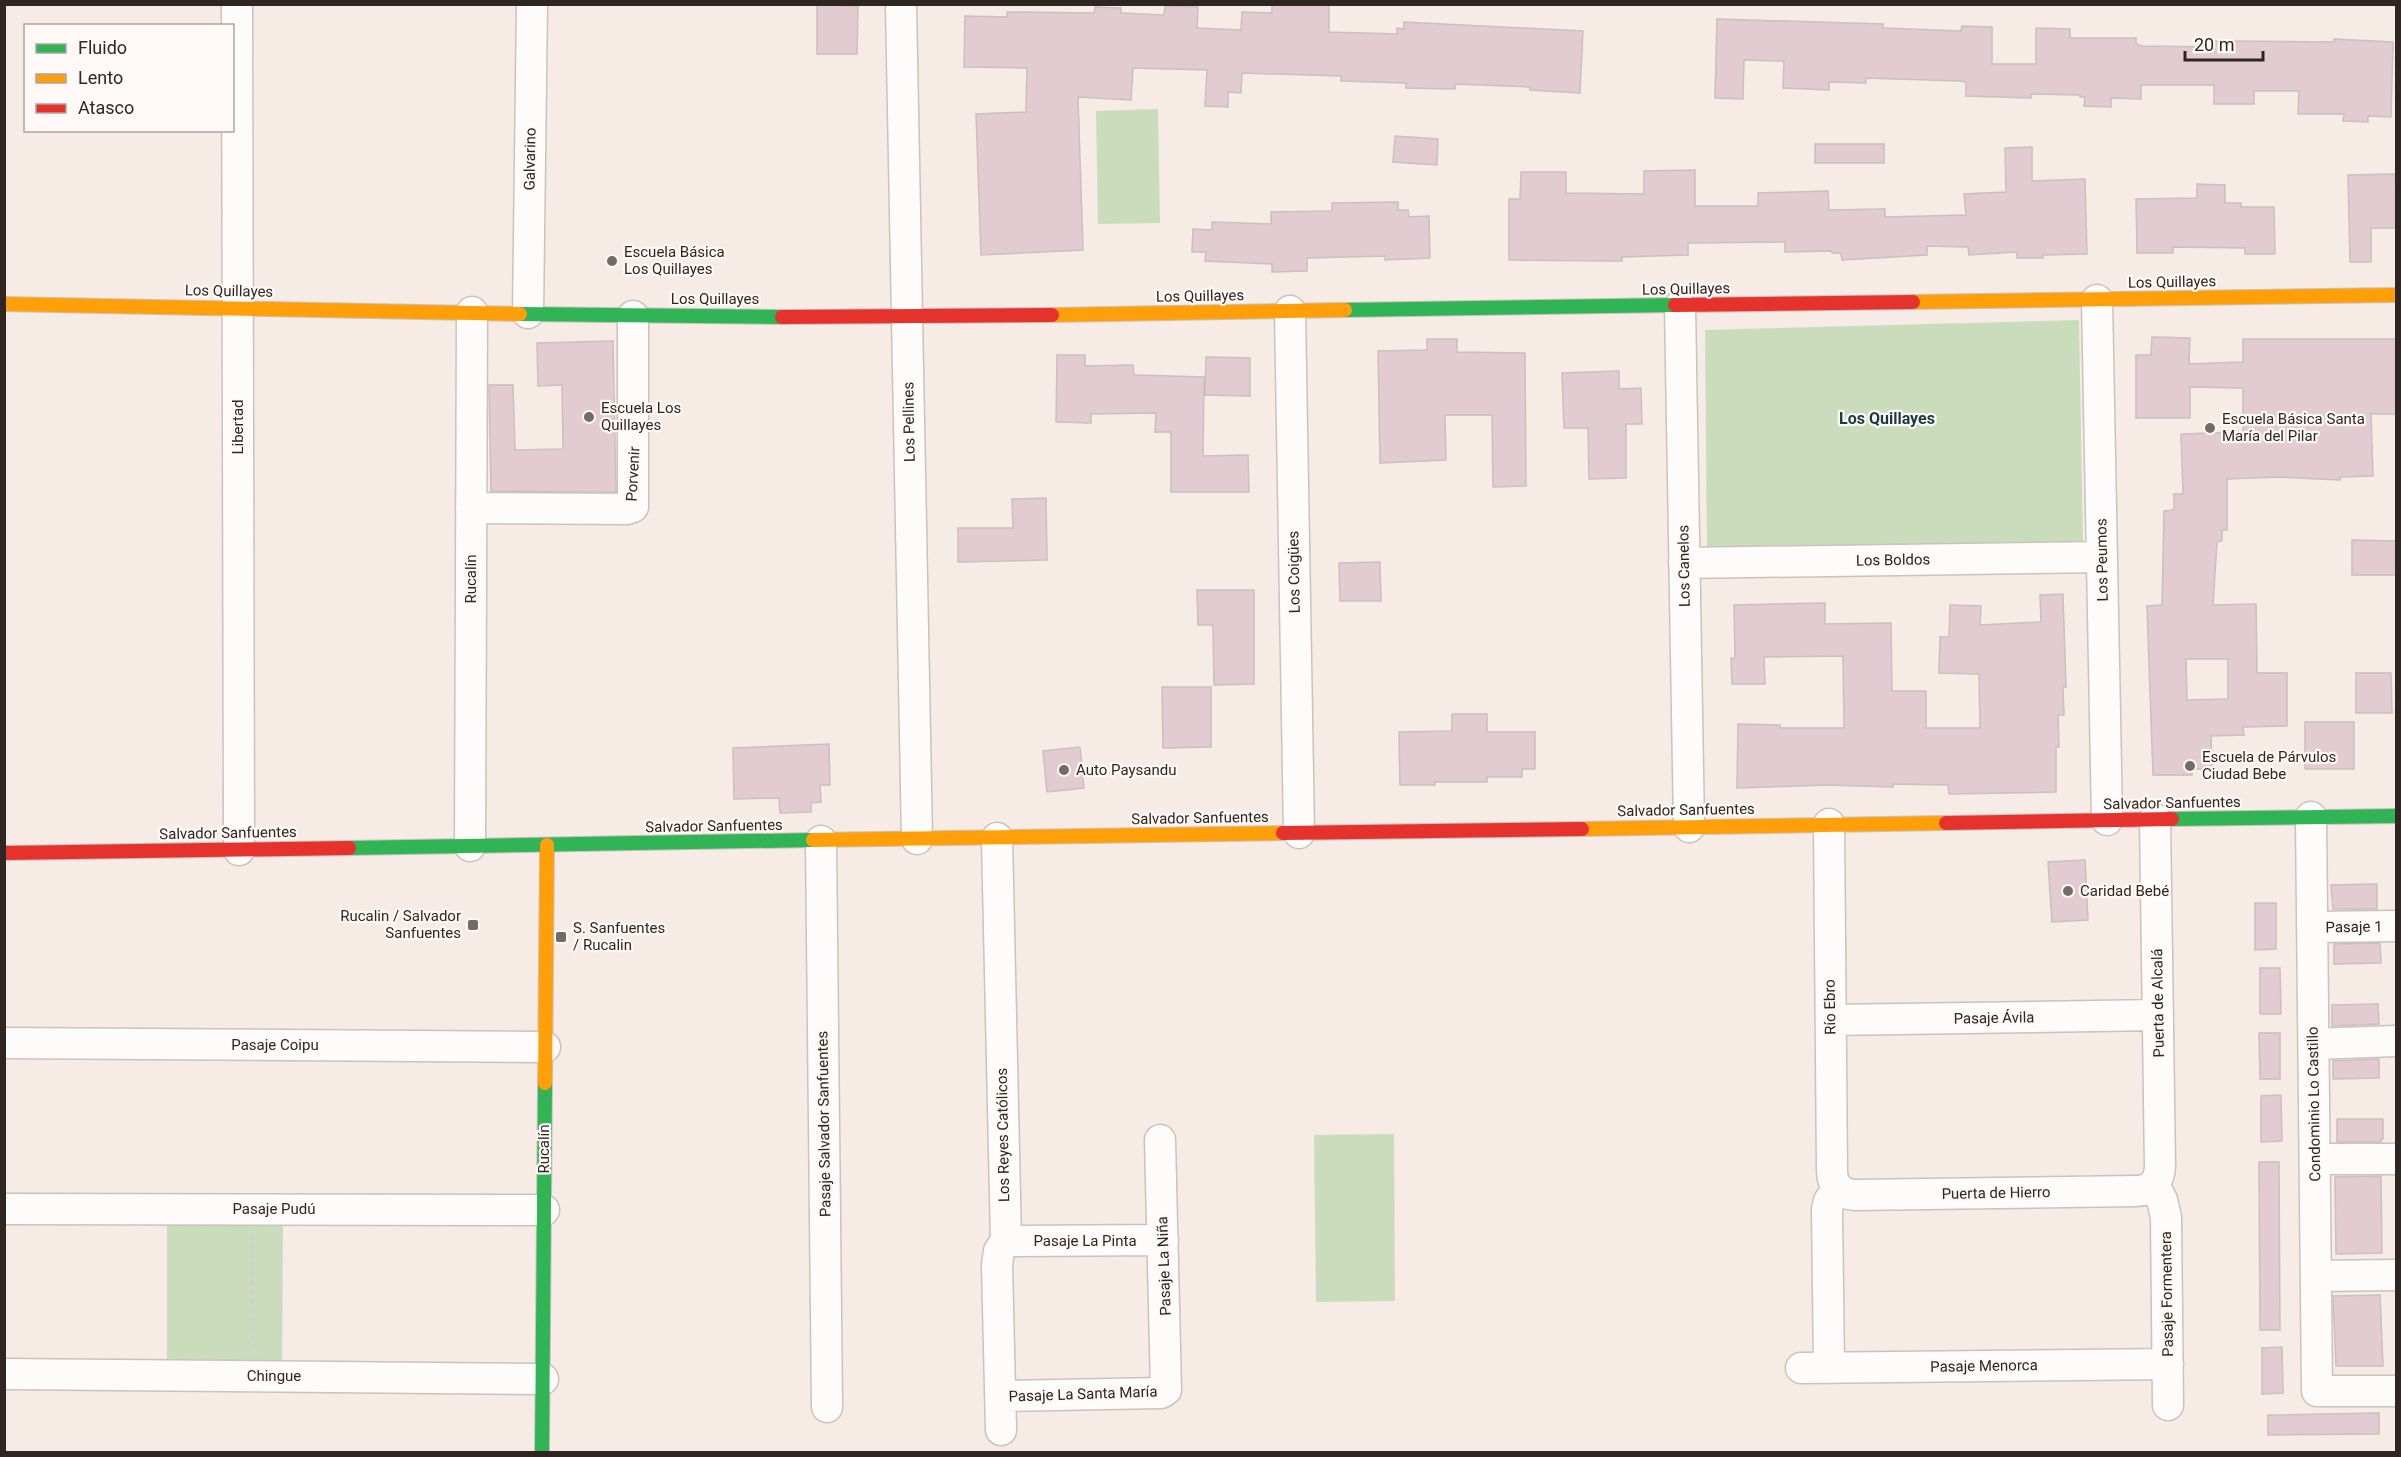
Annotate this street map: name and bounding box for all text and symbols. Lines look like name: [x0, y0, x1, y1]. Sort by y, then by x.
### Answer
legend: [24, 24, 234, 132]
scale bar: [2185, 24, 2263, 62]
text: 20 m: [2194, 34, 2234, 55]
text: Fluido: [78, 37, 127, 58]
text: Lento: [78, 67, 123, 88]
text: Atasco: [78, 97, 134, 118]
street label: Galvarino: [520, 127, 540, 191]
place label: Escuela Básica Los Quillayes: [624, 243, 725, 278]
marker: Escuela Básica Los Quillayes: [605, 254, 619, 268]
street label: Los Quillayes: [2128, 272, 2216, 292]
street label: Los Quillayes: [1642, 279, 1730, 299]
street label: Los Quillayes: [185, 281, 273, 301]
street label: Los Quillayes: [1156, 286, 1244, 306]
street label: Los Quillayes: [671, 290, 759, 308]
street label: Los Pellines: [899, 382, 919, 462]
street label: Libertad: [229, 399, 247, 455]
place label: Escuela Los Quillayes: [601, 399, 681, 434]
district label: Los Quillayes: [1839, 409, 1935, 428]
marker: Escuela Los Quillayes: [582, 410, 596, 424]
place label: Escuela Básica Santa María del Pilar: [2222, 410, 2365, 445]
marker: Escuela Básica Santa María del Pilar: [2203, 421, 2217, 435]
street label: Porvenir: [623, 446, 643, 502]
street label: Los Peumos: [2092, 518, 2112, 602]
street label: Los Canelos: [1674, 525, 1694, 607]
street label: Los Coigües: [1284, 531, 1304, 613]
street label: Los Boldos: [1856, 550, 1930, 570]
street label: Rucalín: [462, 554, 480, 604]
place label: Escuela de Párvulos Ciudad Bebe: [2202, 748, 2336, 783]
marker: Escuela de Párvulos Ciudad Bebe: [2183, 759, 2197, 773]
place label: Auto Paysandu: [1076, 761, 1176, 779]
marker: Auto Paysandu: [1057, 763, 1071, 777]
street label: Salvador Sanfuentes: [2103, 793, 2241, 813]
street label: Salvador Sanfuentes: [1617, 800, 1755, 820]
street label: Salvador Sanfuentes: [1131, 808, 1269, 828]
street label: Salvador Sanfuentes: [645, 816, 783, 836]
street label: Salvador Sanfuentes: [159, 823, 297, 843]
place label: Caridad Bebé: [2080, 882, 2169, 900]
marker: Caridad Bebé: [2061, 884, 2075, 898]
place label: Rucalin / Salvador Sanfuentes: [340, 907, 461, 942]
marker: Rucalin / Salvador Sanfuentes: [466, 918, 480, 932]
street label: Pasaje 1: [2325, 918, 2383, 936]
place label: S. Sanfuentes / Rucalin: [573, 919, 665, 954]
marker: S. Sanfuentes / Rucalin: [554, 930, 568, 944]
street label: Puerta de Alcalá: [2148, 948, 2168, 1058]
street label: Río Ebro: [1821, 979, 1839, 1035]
street label: Pasaje Ávila: [1953, 1008, 2035, 1028]
street label: Condominio Lo Castillo: [2304, 1026, 2324, 1182]
street label: Pasaje Salvador Sanfuentes: [813, 1031, 835, 1217]
street label: Pasaje Coipu: [231, 1036, 319, 1054]
street label: Los Reyes Católicos: [993, 1068, 1013, 1202]
street label: Rucalín: [535, 1124, 553, 1174]
street label: Puerta de Hierro: [1941, 1183, 2051, 1203]
street label: Pasaje Pudú: [232, 1200, 316, 1218]
street label: Pasaje La Niña: [1153, 1216, 1175, 1316]
street label: Pasaje Formentera: [2157, 1231, 2177, 1357]
street label: Pasaje La Pinta: [1033, 1232, 1137, 1250]
street label: Pasaje Menorca: [1930, 1356, 2038, 1376]
street label: Chingue: [247, 1367, 301, 1385]
street label: Pasaje La Santa María: [1008, 1382, 1158, 1406]

